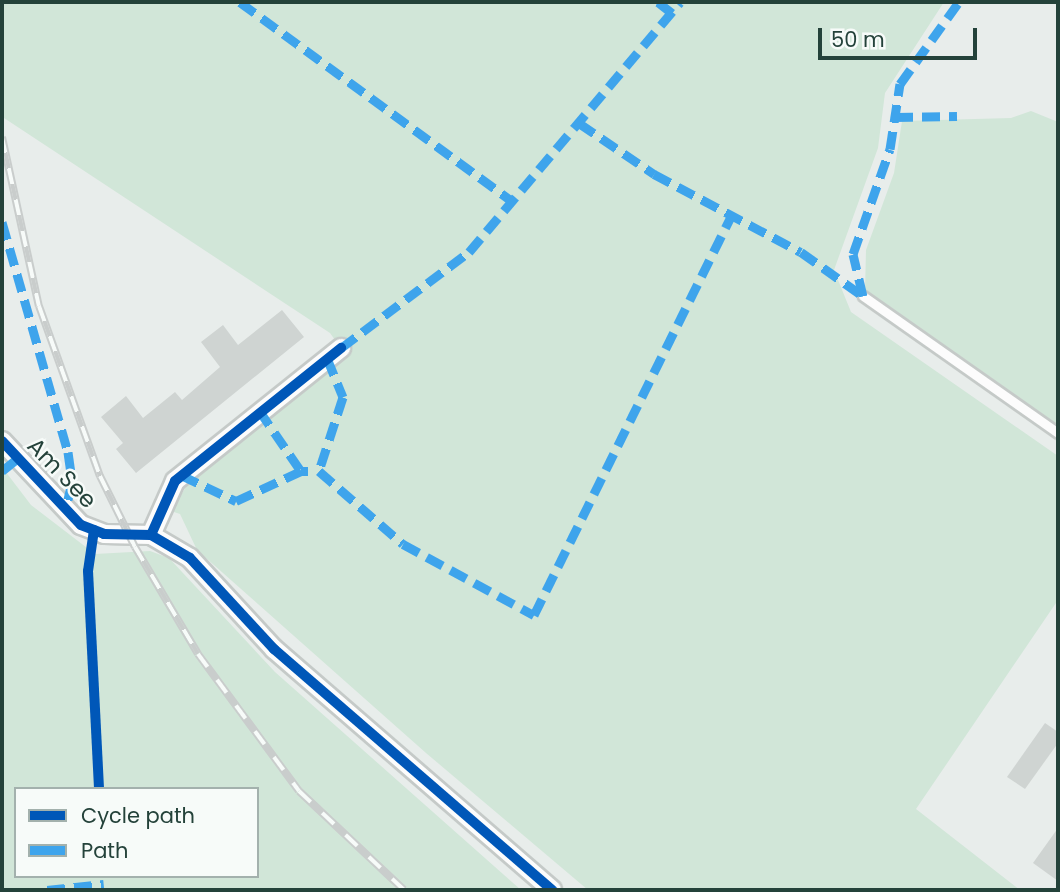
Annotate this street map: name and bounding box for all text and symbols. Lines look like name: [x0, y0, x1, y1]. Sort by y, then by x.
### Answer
scale bar: [822, 14, 981, 58]
text: 50 m: [831, 25, 885, 54]
street label: Am See: [22, 432, 102, 514]
legend: [14, 787, 259, 878]
text: Cycle path: [81, 801, 195, 830]
text: Path: [81, 836, 128, 865]

